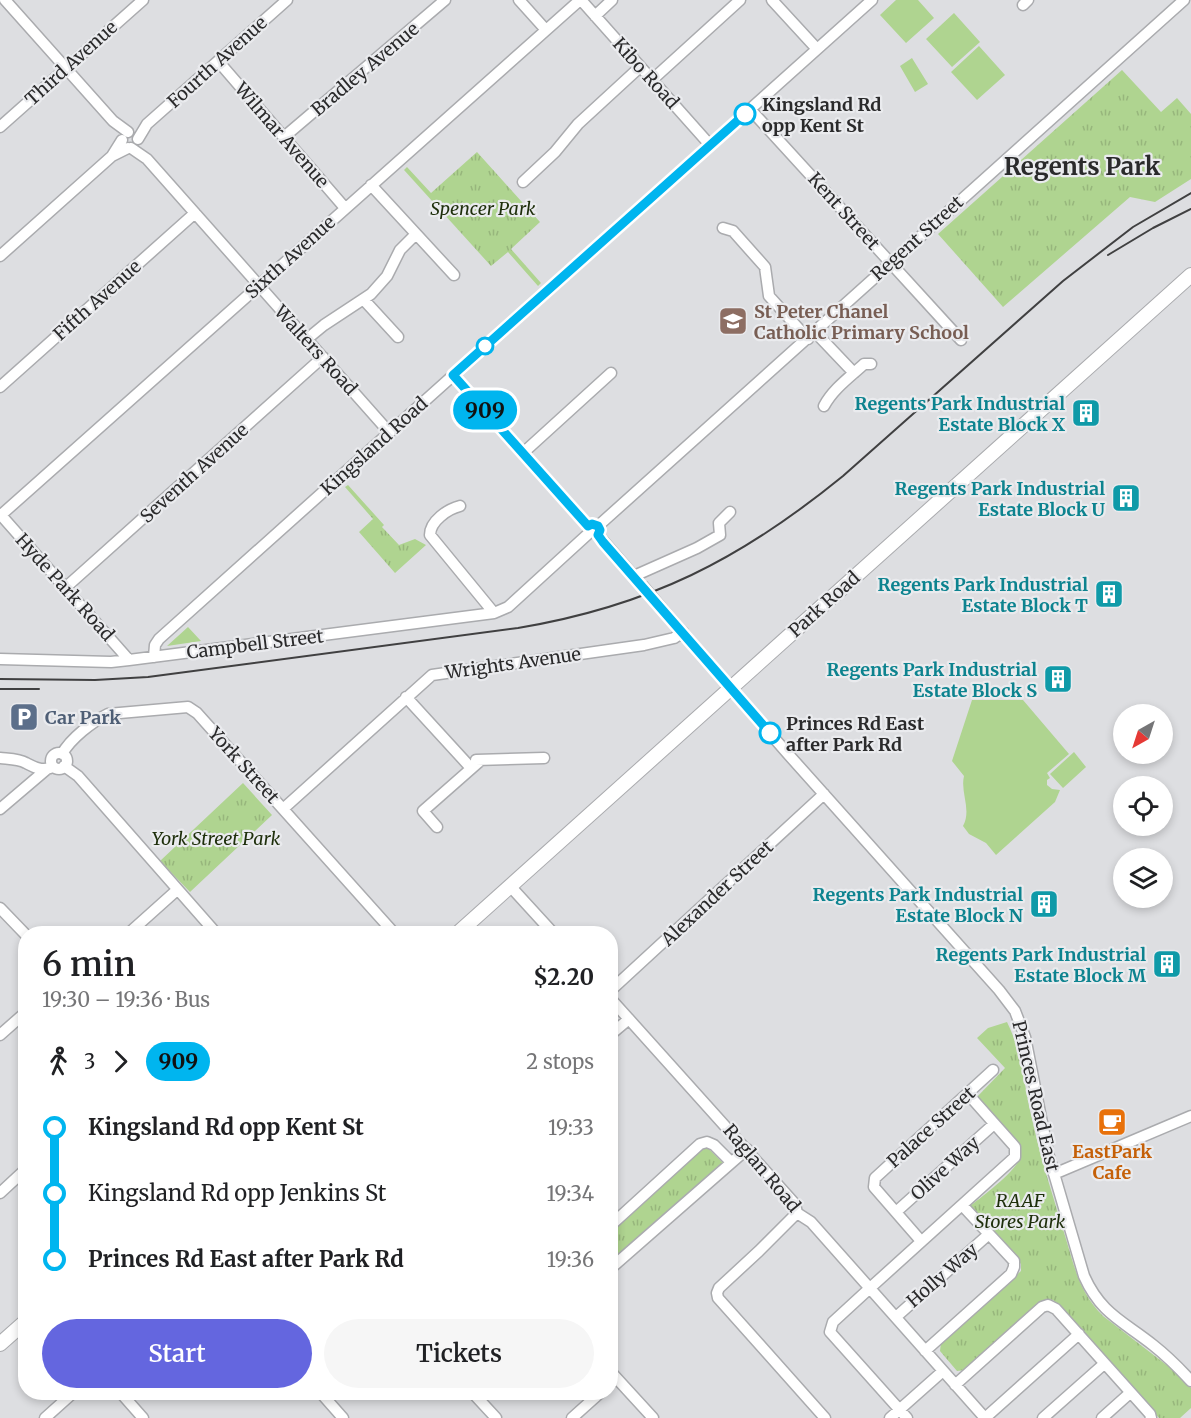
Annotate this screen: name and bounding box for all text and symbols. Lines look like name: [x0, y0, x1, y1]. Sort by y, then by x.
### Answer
street label: Fourth Avenue: [162, 11, 272, 113]
street label: Third Avenue: [20, 16, 122, 110]
street label: Bradley Avenue: [306, 17, 424, 121]
street label: Kibo Road: [608, 33, 684, 114]
street label: Wilmar Avenue: [229, 77, 334, 192]
place label: Kingsland Rd opp Kent St: [762, 93, 881, 137]
marker: Kingsland Rd opp Kent St: [734, 103, 756, 125]
district label: Regents Park: [1004, 151, 1161, 182]
street label: Kent Street: [803, 168, 885, 254]
street label: Regent Street: [866, 191, 968, 285]
park label: Spencer Park: [430, 197, 536, 220]
street label: Sixth Avenue: [240, 211, 340, 303]
street label: Fifth Avenue: [49, 255, 145, 345]
street label: Walters Road: [269, 300, 362, 400]
place label: St Peter Chanel Catholic Primary School: [754, 300, 969, 344]
school or university icon: St Peter Chanel Catholic Primary School: [717, 305, 749, 337]
unlabelled marker: [476, 337, 494, 355]
line badge: 909: [450, 390, 520, 430]
street label: Kingsland Road: [316, 392, 432, 500]
place label: Regents Park Industrial Estate Block X: [855, 392, 1065, 436]
text: 909: [465, 397, 505, 424]
building icon: Regents Park Industrial Estate Block X: [1070, 397, 1102, 429]
street label: Seventh Avenue: [135, 418, 253, 528]
place label: Regents Park Industrial Estate Block U: [895, 477, 1106, 521]
building icon: Regents Park Industrial Estate Block U: [1110, 482, 1142, 514]
street label: Hyde Park Road: [11, 528, 119, 646]
street label: Park Road: [784, 566, 864, 642]
place label: Regents Park Industrial Estate Block T: [878, 573, 1088, 617]
building icon: Regents Park Industrial Estate Block T: [1093, 578, 1125, 610]
street label: Campbell Street: [185, 624, 325, 664]
street label: Wrights Avenue: [443, 642, 582, 684]
place label: Regents Park Industrial Estate Block S: [827, 658, 1037, 702]
building icon: Regents Park Industrial Estate Block S: [1042, 663, 1074, 695]
parking icon: Car Park: [8, 701, 40, 733]
north arrow: [1113, 704, 1173, 764]
map controls: [1113, 704, 1173, 908]
place label: Car Park: [45, 706, 121, 729]
place label: Princes Rd East after Park Rd: [786, 712, 925, 756]
street label: York Street: [203, 721, 284, 808]
marker: Princes Rd East after Park Rd: [759, 722, 781, 744]
button: locate: [1113, 776, 1173, 836]
park label: York Street Park: [152, 827, 280, 850]
street label: Alexander Street: [656, 835, 778, 951]
button: layers: [1113, 848, 1173, 908]
place label: Regents Park Industrial Estate Block N: [813, 883, 1023, 927]
building icon: Regents Park Industrial Estate Block N: [1028, 888, 1060, 920]
place label: Regents Park Industrial Estate Block M: [936, 943, 1147, 987]
text: 6 min: [42, 944, 136, 985]
building icon: Regents Park Industrial Estate Block M: [1151, 948, 1183, 980]
text: $2.20: [533, 963, 594, 991]
text: 19:30 – 19:36 · Bus: [42, 987, 210, 1012]
street label: Princes Road East: [1007, 1018, 1065, 1174]
icon: walk: [42, 1045, 75, 1078]
icon: forward: [104, 1045, 137, 1078]
text: 909: [158, 1048, 198, 1075]
text: 3: [84, 1049, 95, 1074]
text: 2 stops: [526, 1049, 594, 1074]
street label: Palace Street: [882, 1081, 980, 1173]
cafe icon: EastPark Cafe: [1096, 1106, 1128, 1138]
text: Kingsland Rd opp Kent St: [88, 1113, 364, 1141]
text: 19:33: [548, 1115, 594, 1140]
street label: Raglan Road: [718, 1119, 806, 1217]
street label: Olive Way: [906, 1131, 985, 1205]
place label: EastPark Cafe: [1072, 1140, 1152, 1184]
text: Kingsland Rd opp Jenkins St: [88, 1179, 386, 1207]
text: 19:34: [547, 1181, 594, 1206]
park label: RAAF Stores Park: [975, 1189, 1066, 1233]
street label: Holly Way: [902, 1237, 983, 1312]
text: Princes Rd East after Park Rd: [88, 1245, 404, 1273]
text: 19:36: [547, 1247, 594, 1272]
button: Start: [42, 1319, 312, 1388]
button: Tickets: [324, 1319, 594, 1388]

